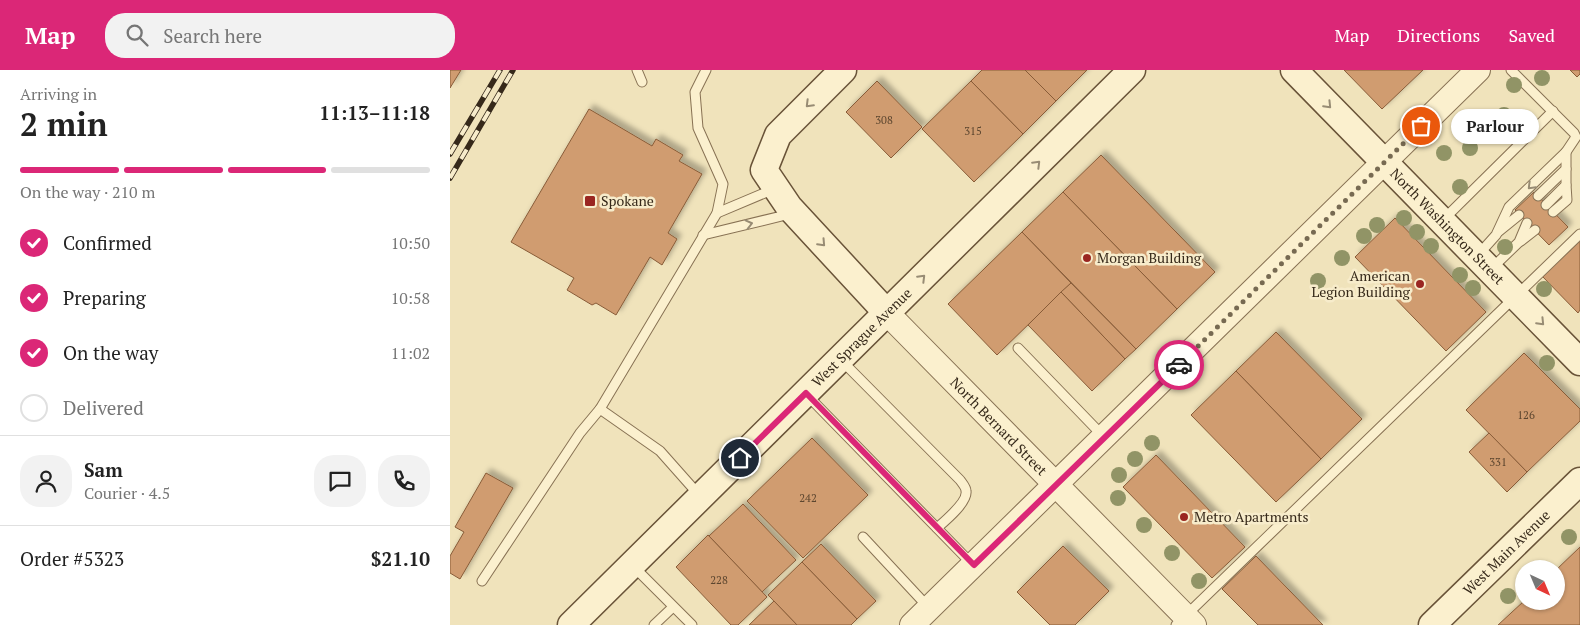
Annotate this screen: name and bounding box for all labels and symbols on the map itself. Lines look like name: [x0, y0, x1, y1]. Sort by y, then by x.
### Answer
one-way arrow: [806, 99, 815, 108]
one-way arrow: [1322, 99, 1331, 108]
pin: [1400, 105, 1442, 147]
callout: Parlour: [1451, 108, 1538, 144]
house number: 308: [875, 113, 893, 127]
house number: 315: [964, 124, 982, 138]
one-way arrow: [1031, 161, 1040, 170]
street label: North Washington Street: [1386, 164, 1509, 289]
one-way arrow: [1528, 180, 1537, 189]
place label: Spokane: [601, 191, 654, 210]
marker: Spokane: [583, 194, 597, 208]
one-way arrow: [744, 219, 753, 230]
one-way arrow: [816, 237, 825, 246]
place label: Morgan Building: [1097, 248, 1202, 267]
marker: Morgan Building: [1081, 252, 1093, 264]
place label: American Legion Building: [1311, 266, 1411, 301]
one-way arrow: [916, 275, 925, 284]
marker: American Legion Building: [1414, 278, 1426, 290]
street label: West Sprague Avenue: [807, 283, 915, 391]
one-way arrow: [1535, 316, 1544, 325]
courier: [1154, 340, 1204, 390]
street label: North Bernard Street: [946, 373, 1052, 480]
house number: 126: [1517, 408, 1535, 422]
pin: [719, 437, 761, 479]
house number: 331: [1489, 455, 1507, 469]
house number: 242: [799, 491, 817, 505]
street label: West Main Avenue: [1458, 505, 1554, 599]
place label: Metro Apartments: [1194, 507, 1308, 526]
marker: Metro Apartments: [1178, 511, 1190, 523]
north arrow: [1515, 560, 1565, 610]
house number: 228: [710, 573, 728, 587]

